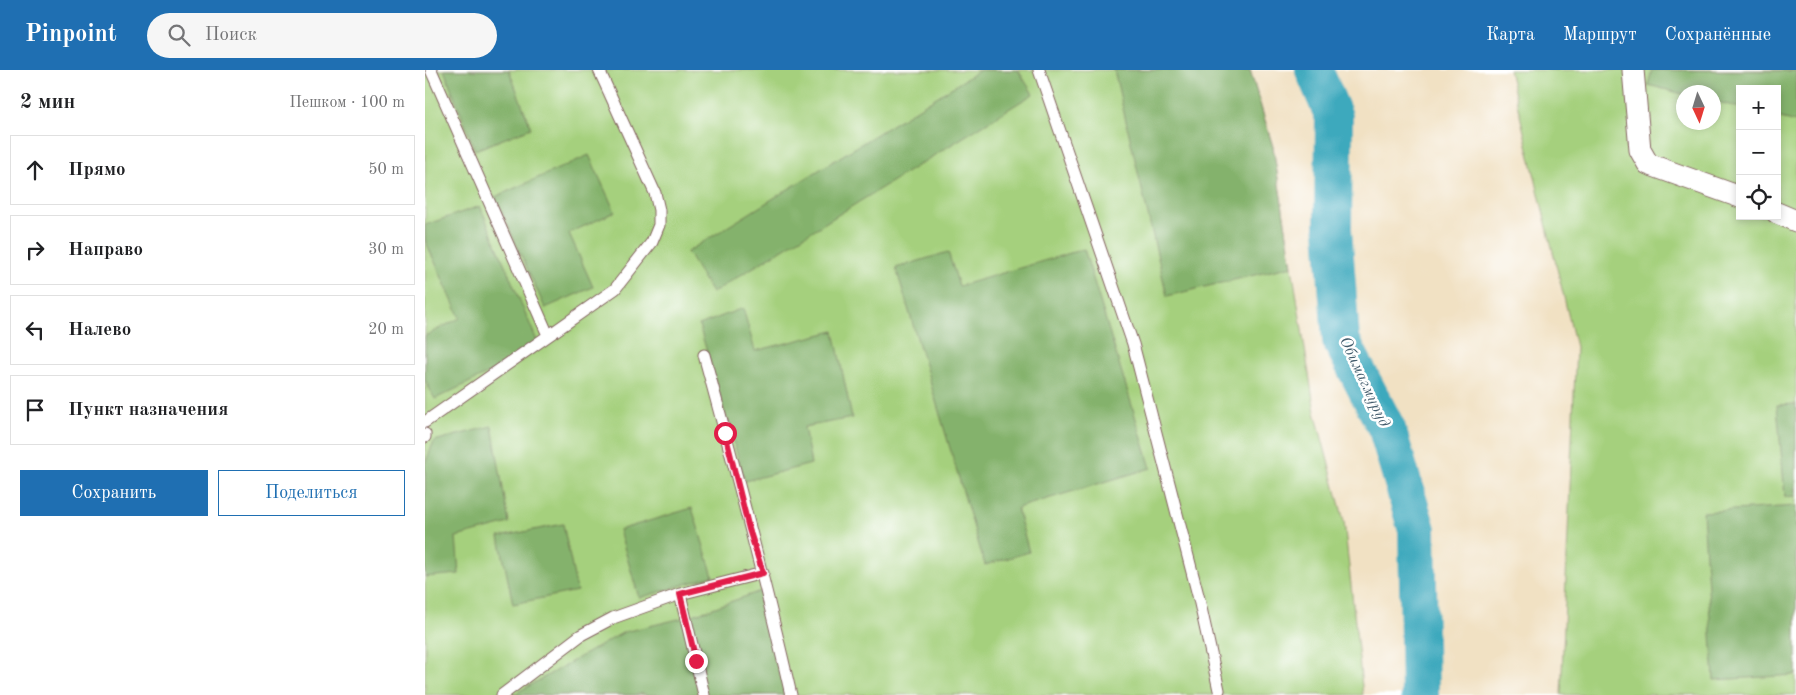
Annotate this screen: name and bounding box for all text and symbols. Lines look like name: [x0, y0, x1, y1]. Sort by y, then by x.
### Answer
search box: [147, 13, 497, 58]
icon: search: [165, 21, 193, 49]
text: Pinpoint: [25, 23, 117, 47]
text: Поиск: [205, 26, 257, 45]
text: Карта: [1486, 26, 1535, 44]
text: Маршрут: [1563, 26, 1637, 44]
text: Сохранённые: [1665, 26, 1771, 44]
north arrow: [1676, 85, 1721, 130]
map controls: [1736, 85, 1781, 220]
button: +: [1736, 85, 1781, 130]
text: 2 мин: [20, 92, 75, 113]
text: Пешком · 100 m: [289, 95, 405, 111]
button: −: [1736, 130, 1781, 175]
icon: ahead: [21, 156, 49, 184]
text: Прямо: [68, 161, 126, 180]
text: 50 m: [368, 162, 404, 178]
button: locate: [1736, 175, 1781, 220]
icon: right: [21, 236, 49, 264]
text: Направо: [68, 241, 143, 260]
text: 30 m: [368, 242, 404, 258]
icon: left: [21, 316, 49, 344]
text: Налево: [68, 321, 131, 340]
text: 20 m: [368, 322, 404, 338]
water label: Обимагмуруд: [1336, 334, 1392, 430]
icon: arrive: [21, 396, 49, 424]
text: Пункт назначения: [68, 401, 228, 420]
route start: [714, 422, 737, 445]
button: Сохранить: [20, 470, 208, 516]
button: Поделиться: [218, 470, 405, 516]
route end: [685, 650, 708, 673]

